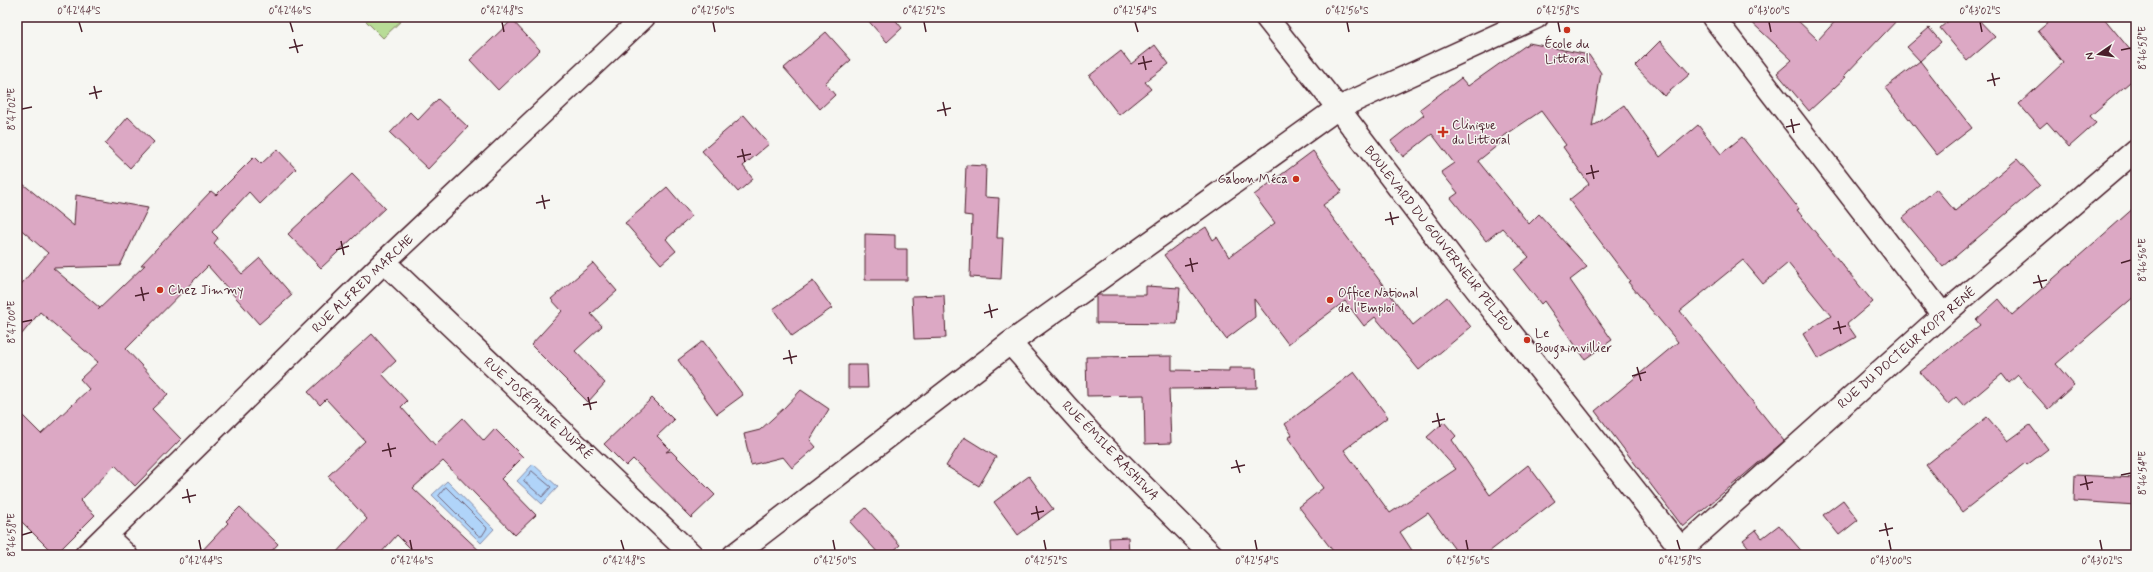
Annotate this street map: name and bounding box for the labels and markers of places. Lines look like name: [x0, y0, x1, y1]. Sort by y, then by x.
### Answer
marker: École du Littoral: [1562, 25, 1572, 35]
place label: École du Littoral: [1544, 35, 1590, 68]
place label: Clinique du Littoral: [1452, 117, 1510, 149]
marker: Clinique du Littoral: [1437, 126, 1449, 138]
place label: Gabon Méca: [1217, 171, 1288, 188]
marker: Gabon Méca: [1291, 174, 1301, 184]
place label: Chez Jimmy: [168, 282, 244, 299]
marker: Chez Jimmy: [155, 285, 165, 295]
place label: Office National de l'Emploi: [1338, 285, 1418, 317]
marker: Office National de l'Emploi: [1325, 295, 1335, 305]
place label: Le Bougainvillier: [1535, 325, 1613, 359]
marker: Le Bougainvillier: [1522, 335, 1532, 345]

